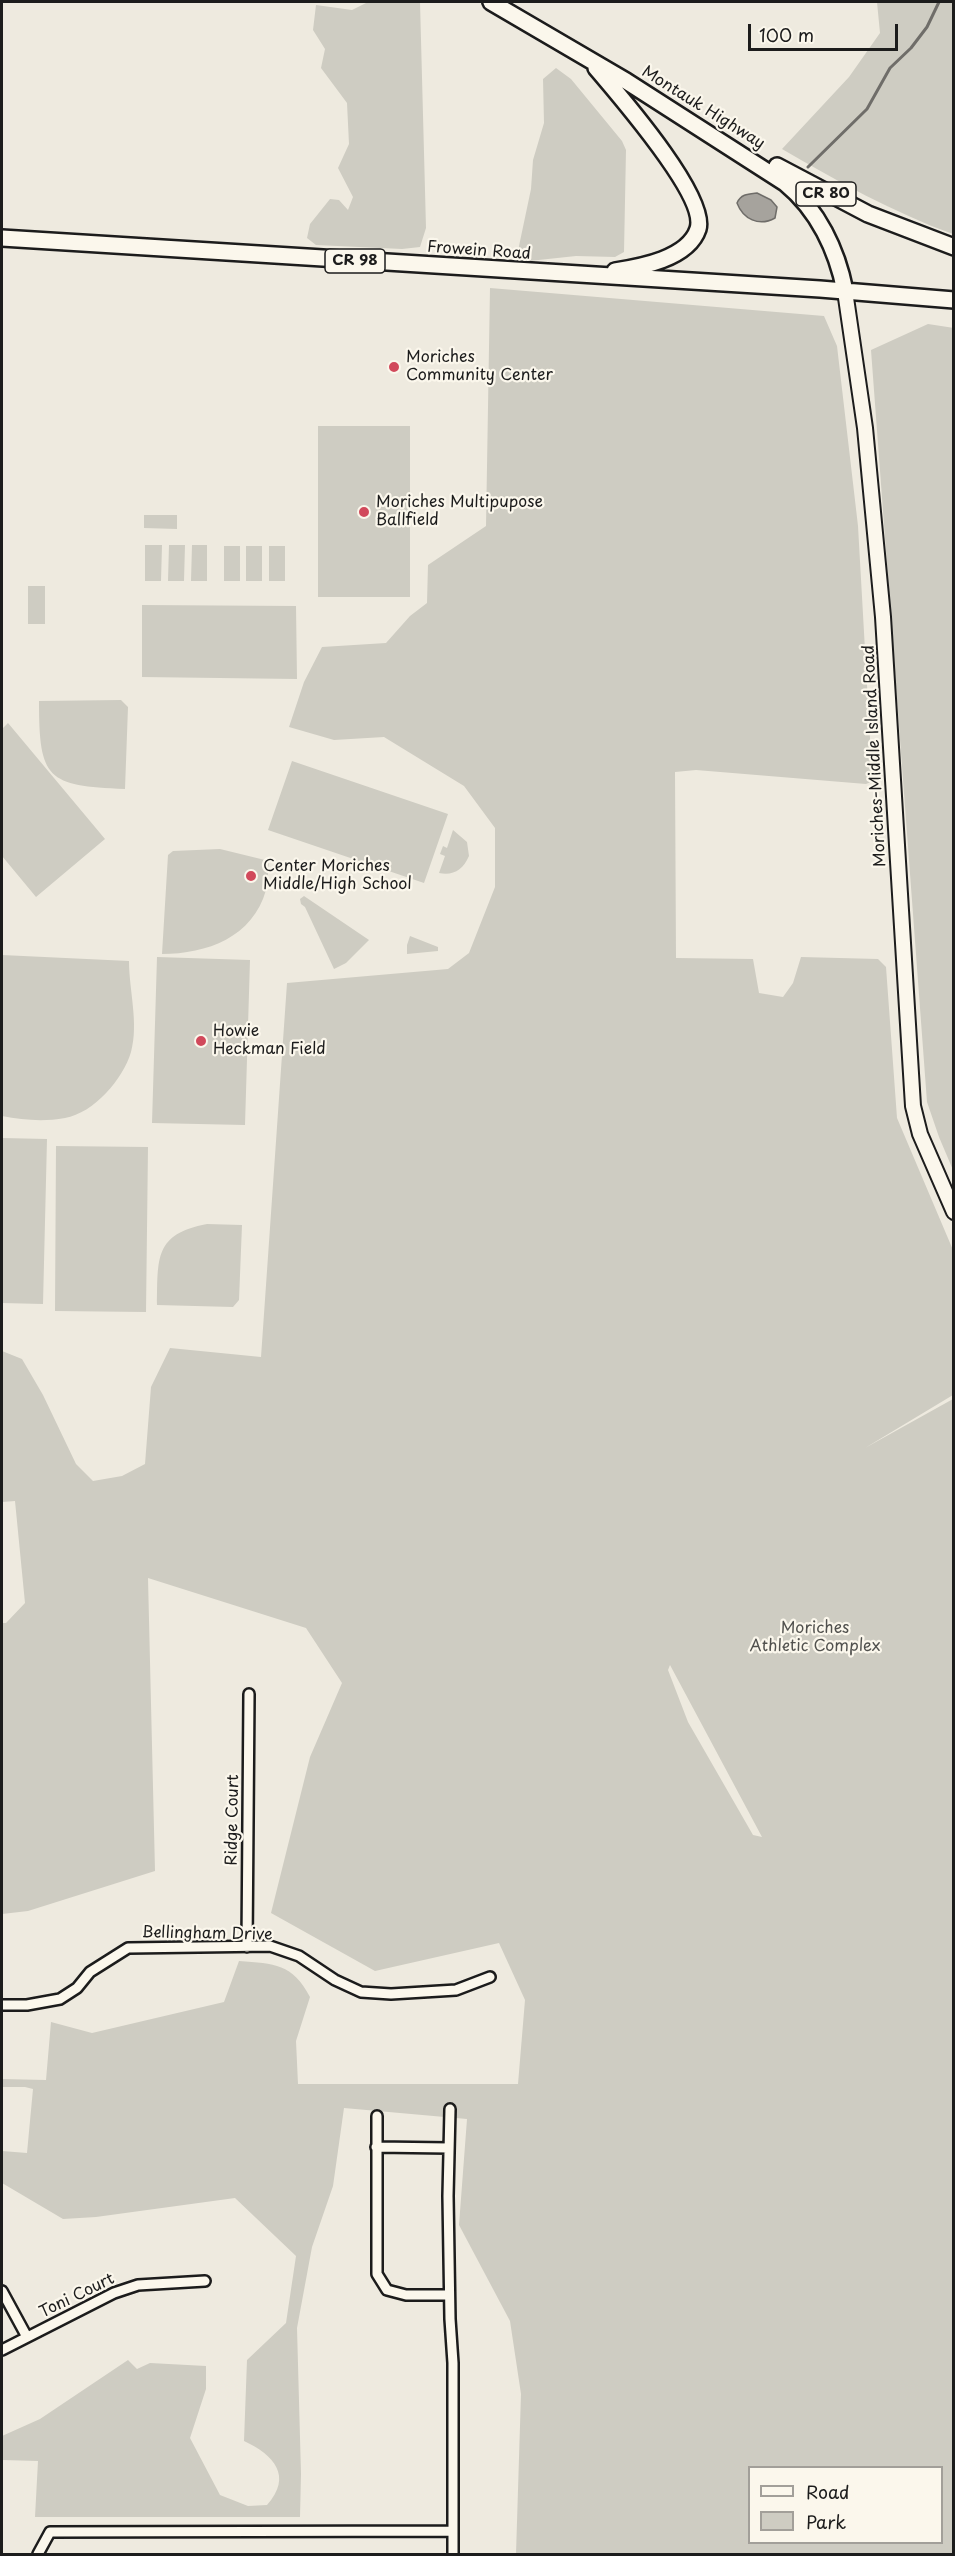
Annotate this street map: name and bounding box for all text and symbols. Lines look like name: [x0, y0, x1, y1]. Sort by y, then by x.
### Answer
scale bar: [751, 12, 901, 50]
text: 100 m: [759, 21, 814, 48]
street label: Montauk Highway: [638, 62, 768, 154]
road number: CR 80: [796, 182, 856, 206]
street label: Frowein Road: [426, 238, 532, 264]
road number: CR 98: [325, 249, 385, 273]
place label: Moriches Community Center: [406, 348, 553, 386]
marker: Moriches Community Center: [387, 360, 401, 374]
place label: Moriches Multipupose Ballfield: [376, 493, 543, 531]
marker: Moriches Multipupose Ballfield: [357, 505, 371, 519]
street label: Moriches-Middle Island Road: [860, 644, 890, 868]
place label: Center Moriches Middle/High School: [263, 857, 412, 895]
marker: Center Moriches Middle/High School: [244, 869, 258, 883]
place label: Howie Heckman Field: [213, 1022, 326, 1060]
marker: Howie Heckman Field: [194, 1034, 208, 1048]
park label: Moriches Athletic Complex: [750, 1619, 880, 1657]
street label: Ridge Court: [223, 1774, 243, 1866]
street label: Bellingham Drive: [141, 1923, 273, 1945]
street label: Toni Court: [36, 2270, 118, 2322]
legend: [748, 2466, 943, 2544]
text: Road: [806, 2478, 850, 2505]
text: Park: [806, 2508, 846, 2535]

